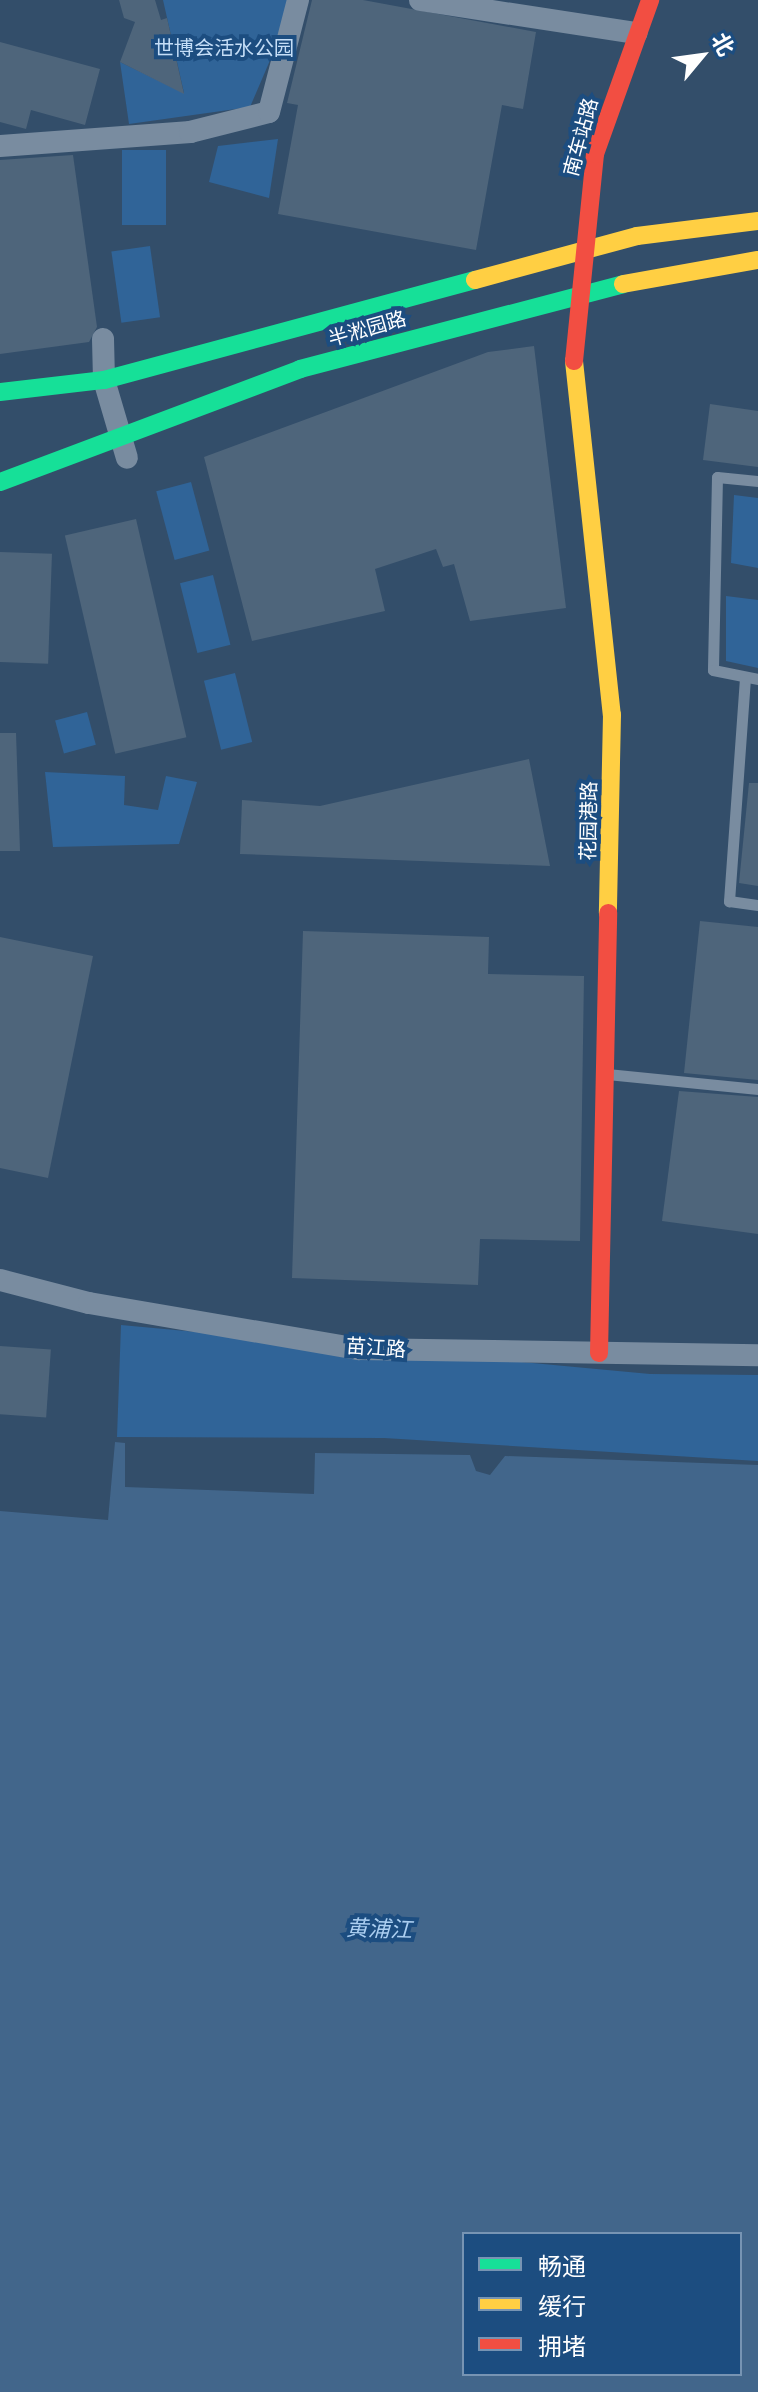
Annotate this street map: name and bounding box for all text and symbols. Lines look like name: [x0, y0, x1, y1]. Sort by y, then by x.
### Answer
north arrow: [662, 16, 742, 96]
text: 北: [705, 28, 741, 61]
park label: 世博会活水公园: [154, 35, 294, 59]
street label: 南车站路: [558, 95, 602, 179]
street label: 半淞园路: [325, 305, 409, 351]
street label: 花园港路: [575, 781, 601, 861]
street label: 苗江路: [345, 1333, 407, 1361]
water label: 黄浦江: [346, 1915, 412, 1943]
legend: [462, 2232, 742, 2376]
text: 畅通: [538, 2251, 586, 2281]
text: 缓行: [538, 2291, 586, 2321]
text: 拥堵: [538, 2331, 586, 2361]

